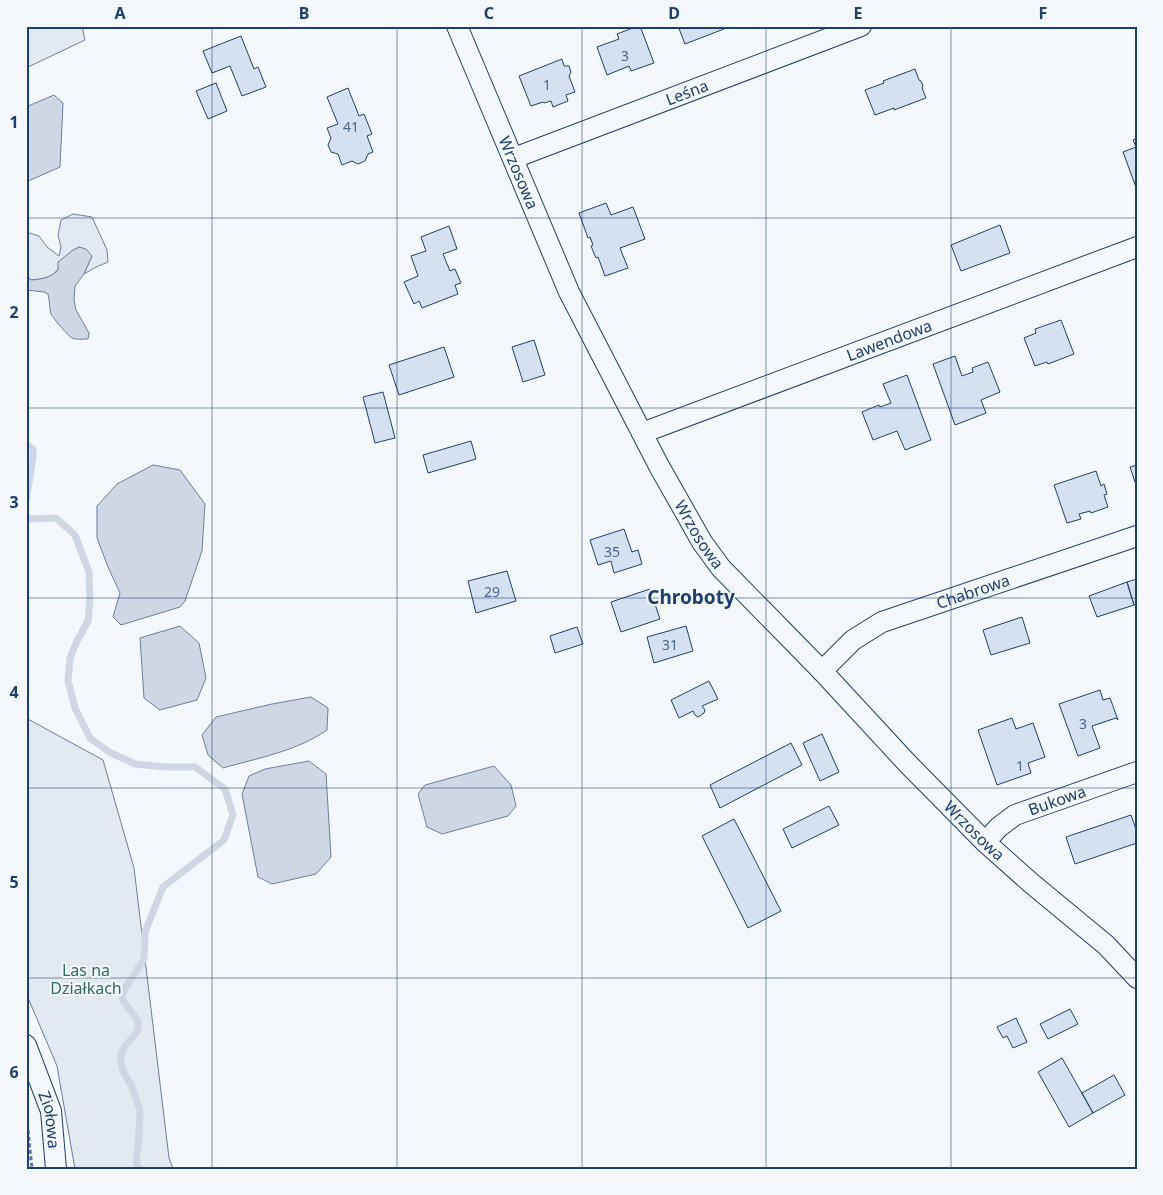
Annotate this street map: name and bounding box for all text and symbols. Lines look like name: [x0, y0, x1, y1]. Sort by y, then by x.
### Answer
text: A: [114, 2, 126, 24]
text: B: [299, 2, 309, 24]
text: C: [484, 2, 494, 24]
text: D: [668, 2, 680, 24]
text: E: [854, 2, 863, 24]
text: F: [1039, 2, 1047, 24]
house number: 3: [621, 46, 629, 65]
street label: Leśna: [662, 74, 711, 110]
house number: 1: [543, 75, 551, 94]
text: 1: [9, 111, 19, 133]
house number: 41: [343, 117, 359, 136]
street label: Wrzosowa: [494, 133, 544, 212]
text: 2: [9, 301, 19, 323]
street label: Lawendowa: [843, 314, 935, 366]
text: 3: [9, 491, 19, 513]
street label: Wrzosowa: [670, 496, 729, 573]
house number: 35: [604, 542, 620, 561]
street label: Chabrowa: [933, 569, 1013, 614]
house number: 29: [484, 582, 500, 601]
district label: Chroboty: [647, 584, 735, 610]
house number: 31: [662, 635, 678, 654]
text: 4: [9, 681, 19, 703]
house number: 3: [1079, 714, 1087, 733]
house number: 1: [1016, 756, 1024, 775]
street label: Bukowa: [1025, 780, 1089, 821]
street label: Wrzosowa: [939, 796, 1010, 866]
text: 5: [9, 871, 19, 893]
park label: Las na Działkach: [50, 959, 122, 999]
text: 6: [9, 1061, 19, 1083]
street label: Ziołowa: [33, 1088, 65, 1149]

